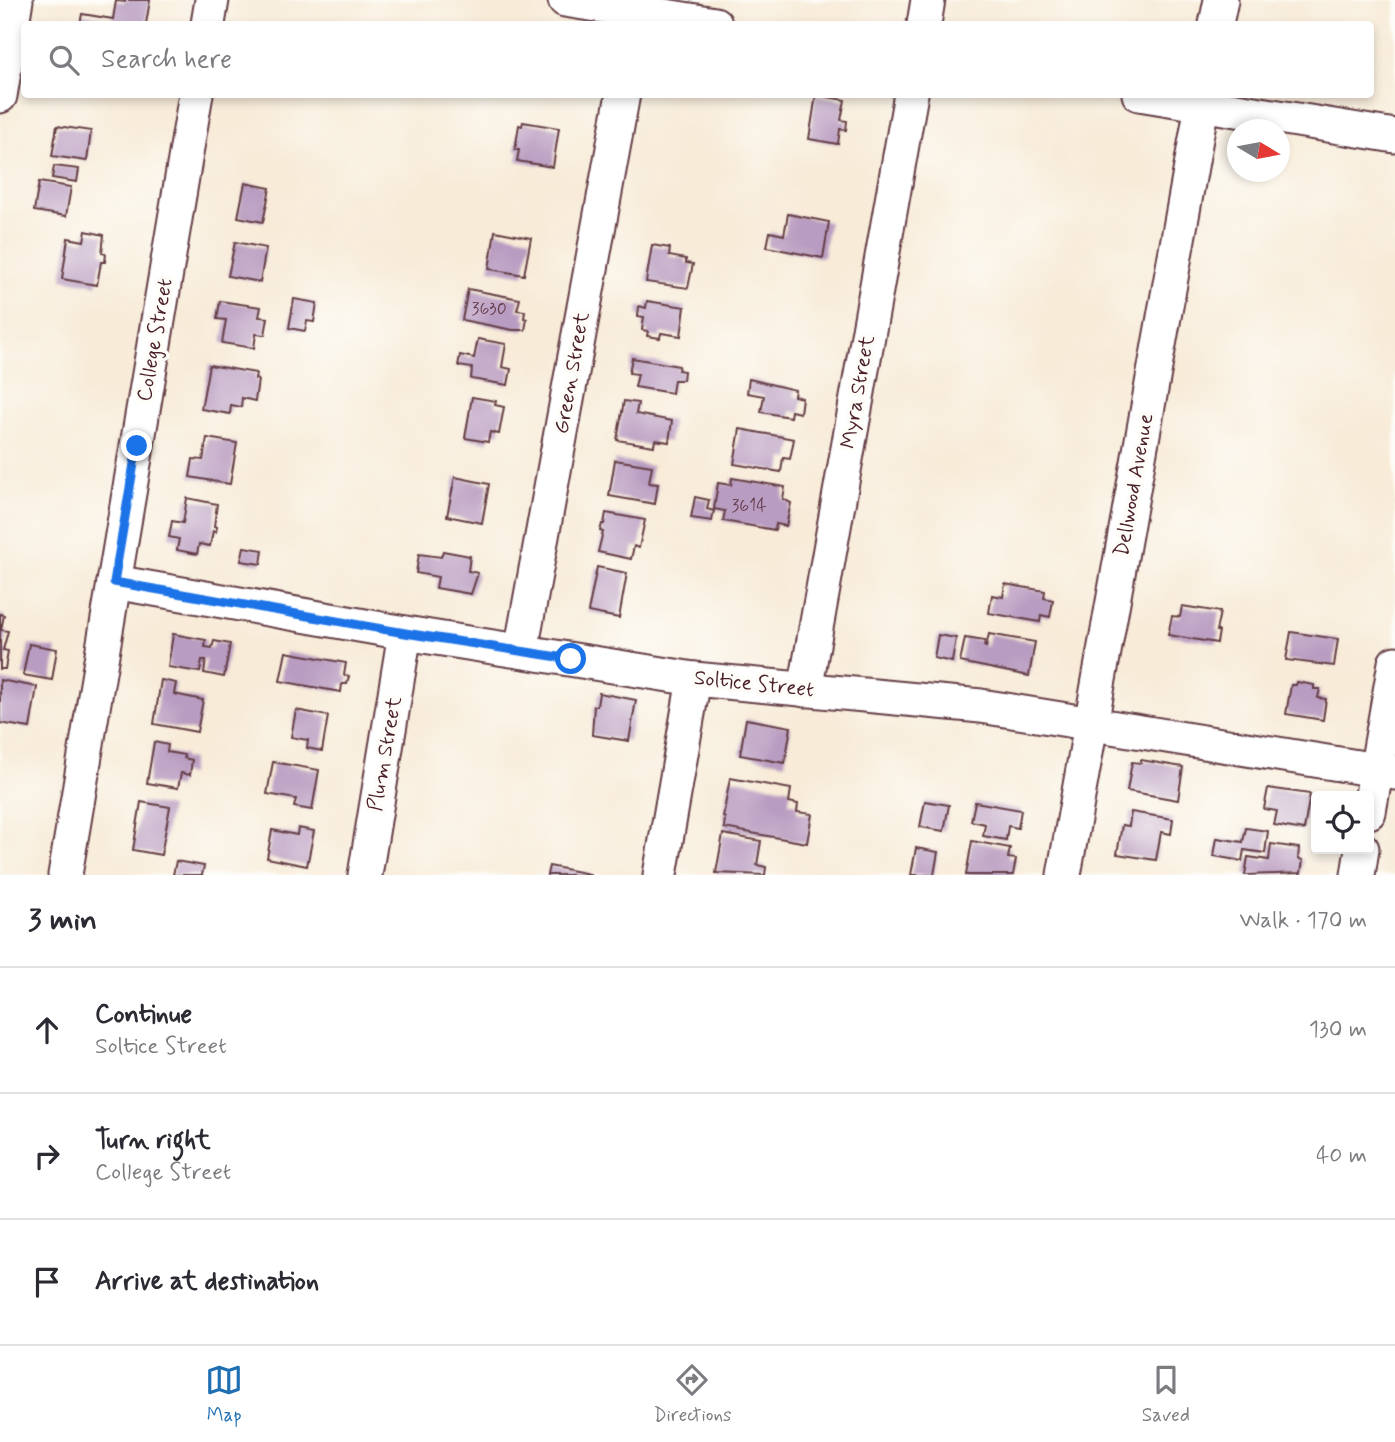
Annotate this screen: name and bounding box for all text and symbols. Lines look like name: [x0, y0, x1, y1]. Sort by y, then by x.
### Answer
search box: [21, 21, 1374, 98]
icon: search: [45, 41, 83, 79]
text: Search here: [101, 43, 232, 77]
north arrow: [1227, 119, 1290, 182]
street label: College Street: [130, 276, 180, 404]
house number: 3630: [471, 297, 507, 321]
street label: Green Street: [548, 309, 597, 436]
street label: Myra Street: [834, 332, 882, 451]
street label: Dellwood Avenue: [1108, 411, 1160, 559]
route end: [121, 430, 152, 461]
house number: 3614: [731, 494, 767, 518]
route start: [555, 643, 586, 674]
street label: Soltice Street: [693, 664, 815, 704]
street label: Plum Street: [361, 694, 409, 814]
map controls: [1311, 791, 1374, 854]
button: locate: [1311, 791, 1374, 854]
text: 3 min: [28, 901, 97, 940]
text: Walk · 170 m: [1239, 906, 1367, 936]
text: Continue: [95, 998, 192, 1032]
icon: ahead: [28, 1011, 66, 1049]
text: 130 m: [1309, 1015, 1367, 1045]
text: Soltice Street: [95, 1032, 227, 1062]
text: Turn right: [95, 1124, 211, 1158]
icon: right: [28, 1137, 66, 1175]
text: 40 m: [1316, 1141, 1367, 1171]
text: College Street: [95, 1158, 231, 1188]
icon: arrive: [28, 1263, 66, 1301]
text: Arrive at destination: [95, 1265, 319, 1299]
tab: Map: [205, 1361, 243, 1428]
tab: Directions: [653, 1361, 732, 1428]
tab: Saved: [1142, 1361, 1190, 1428]

